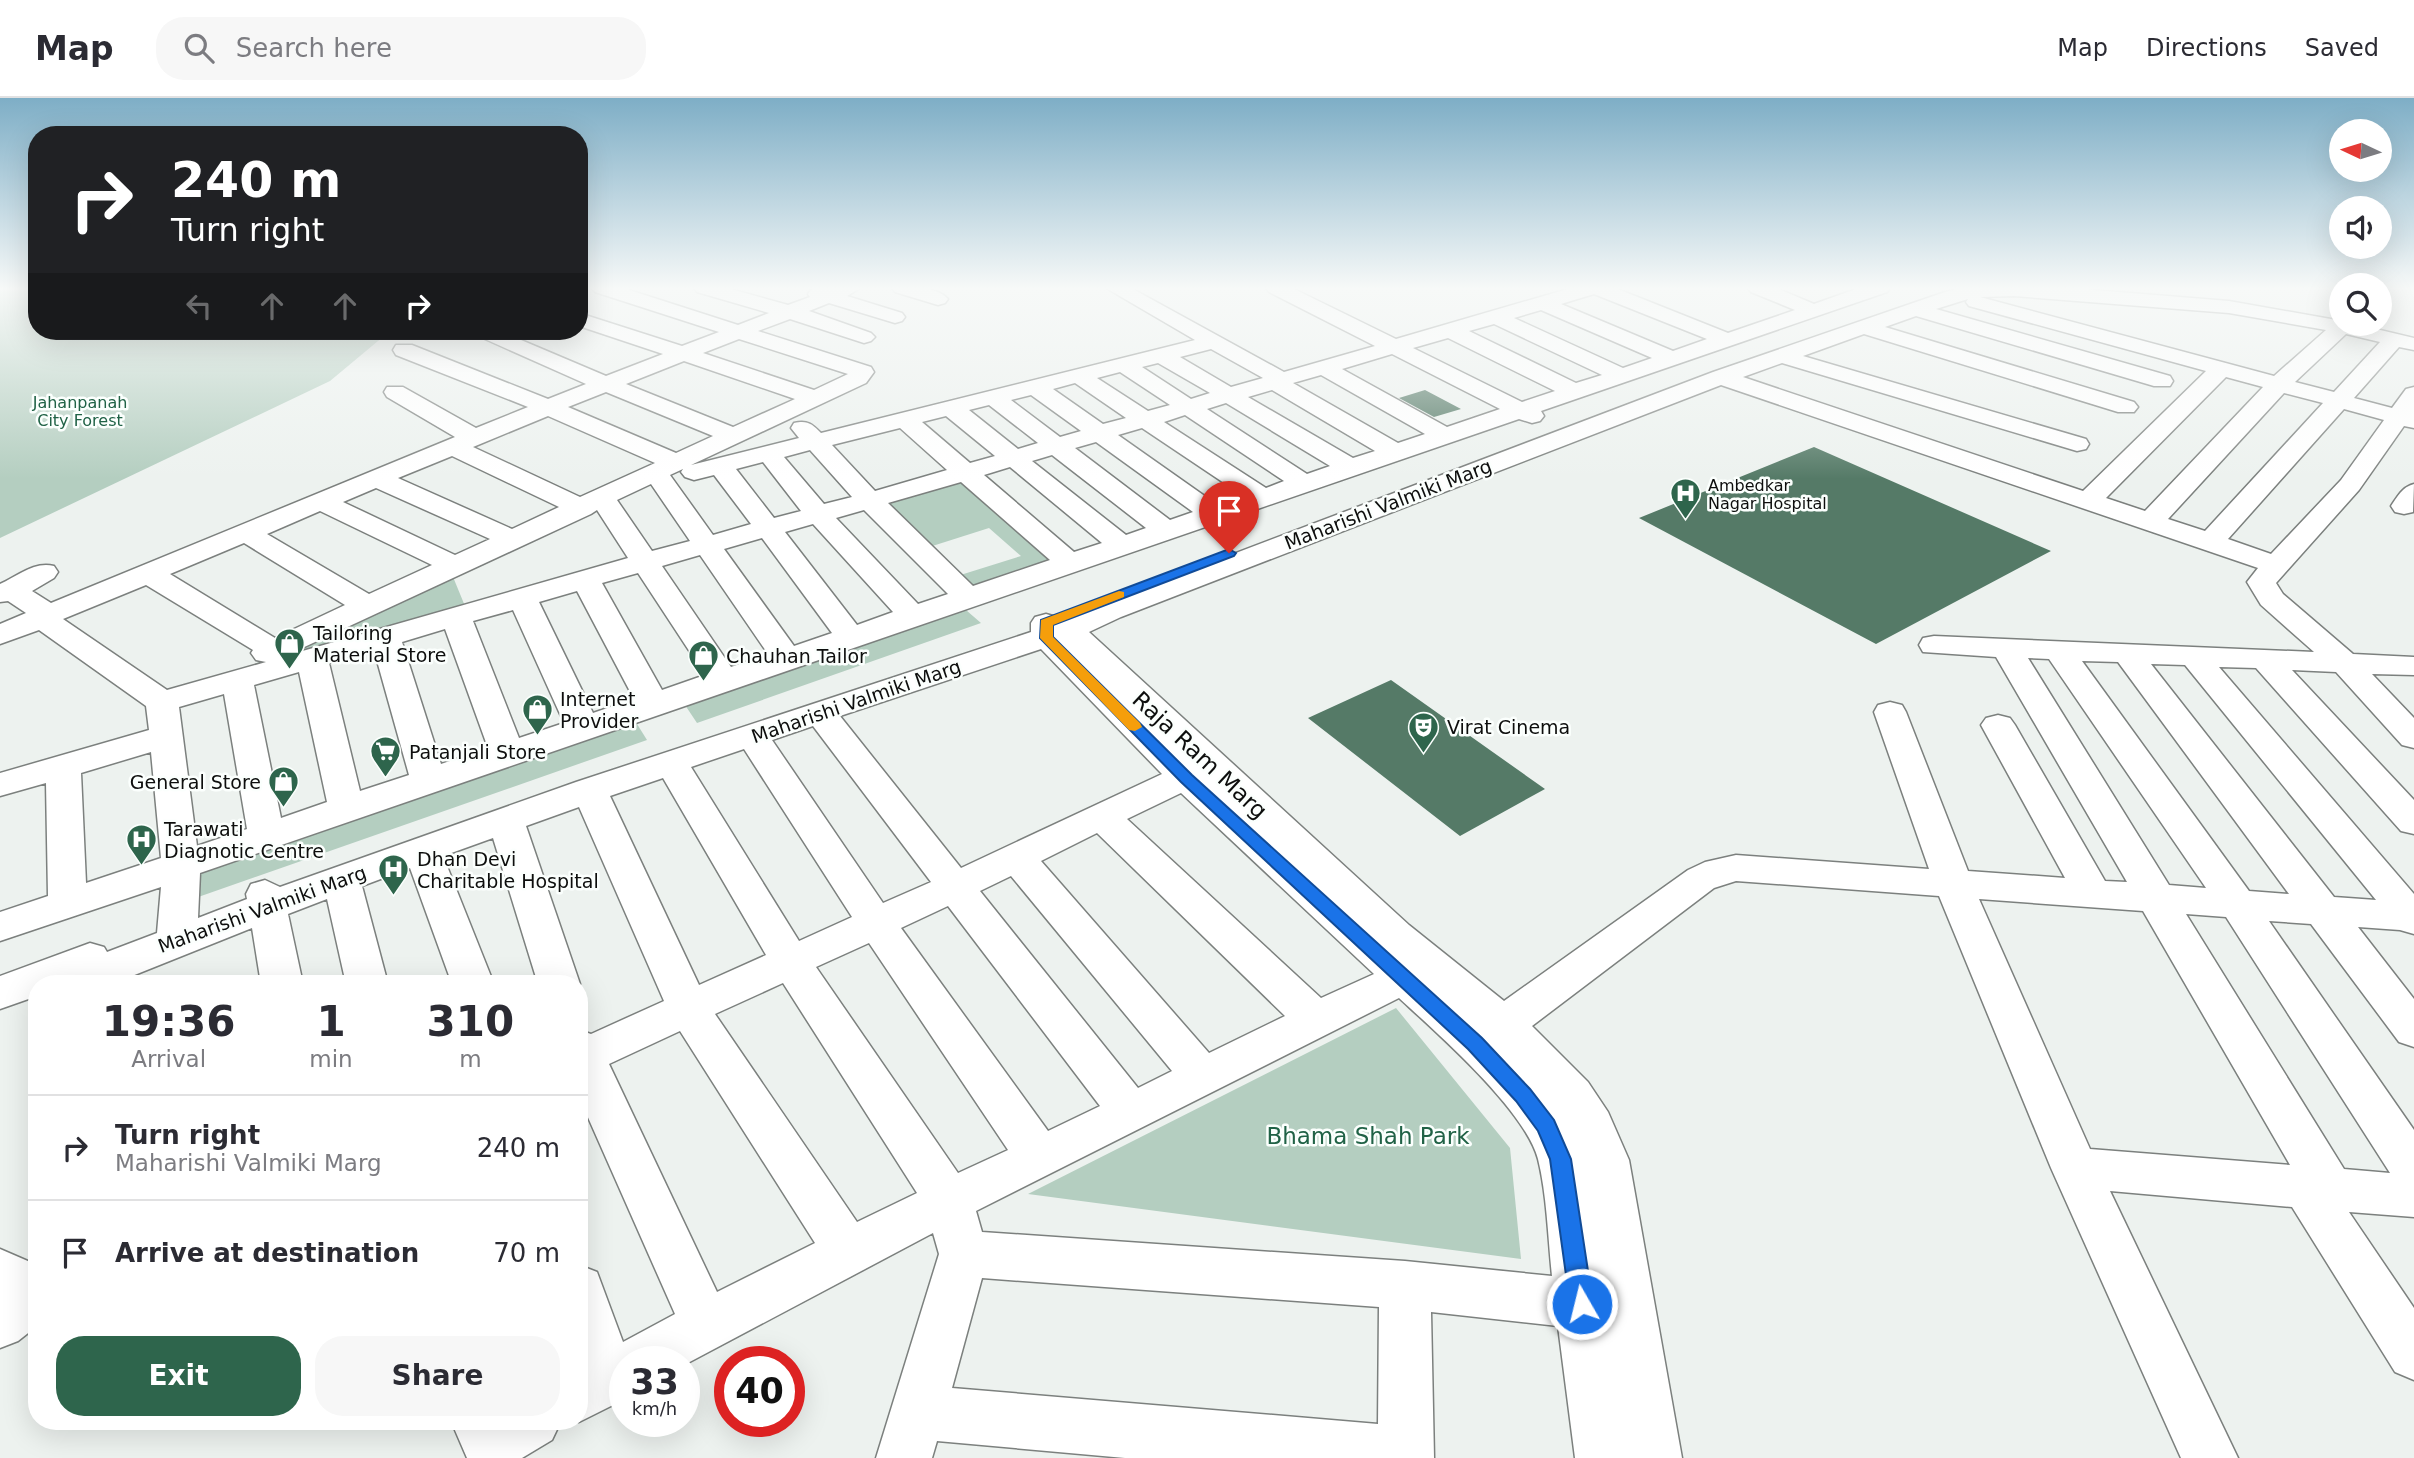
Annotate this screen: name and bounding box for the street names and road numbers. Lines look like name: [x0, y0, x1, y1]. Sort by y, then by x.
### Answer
street label: Maharishi Valmiki Marg: [1281, 454, 1495, 554]
street label: Maharishi Valmiki Marg: [748, 655, 964, 747]
street label: Raja Ram Marg: [1127, 686, 1273, 824]
street label: Maharishi Valmiki Marg: [155, 861, 369, 957]

